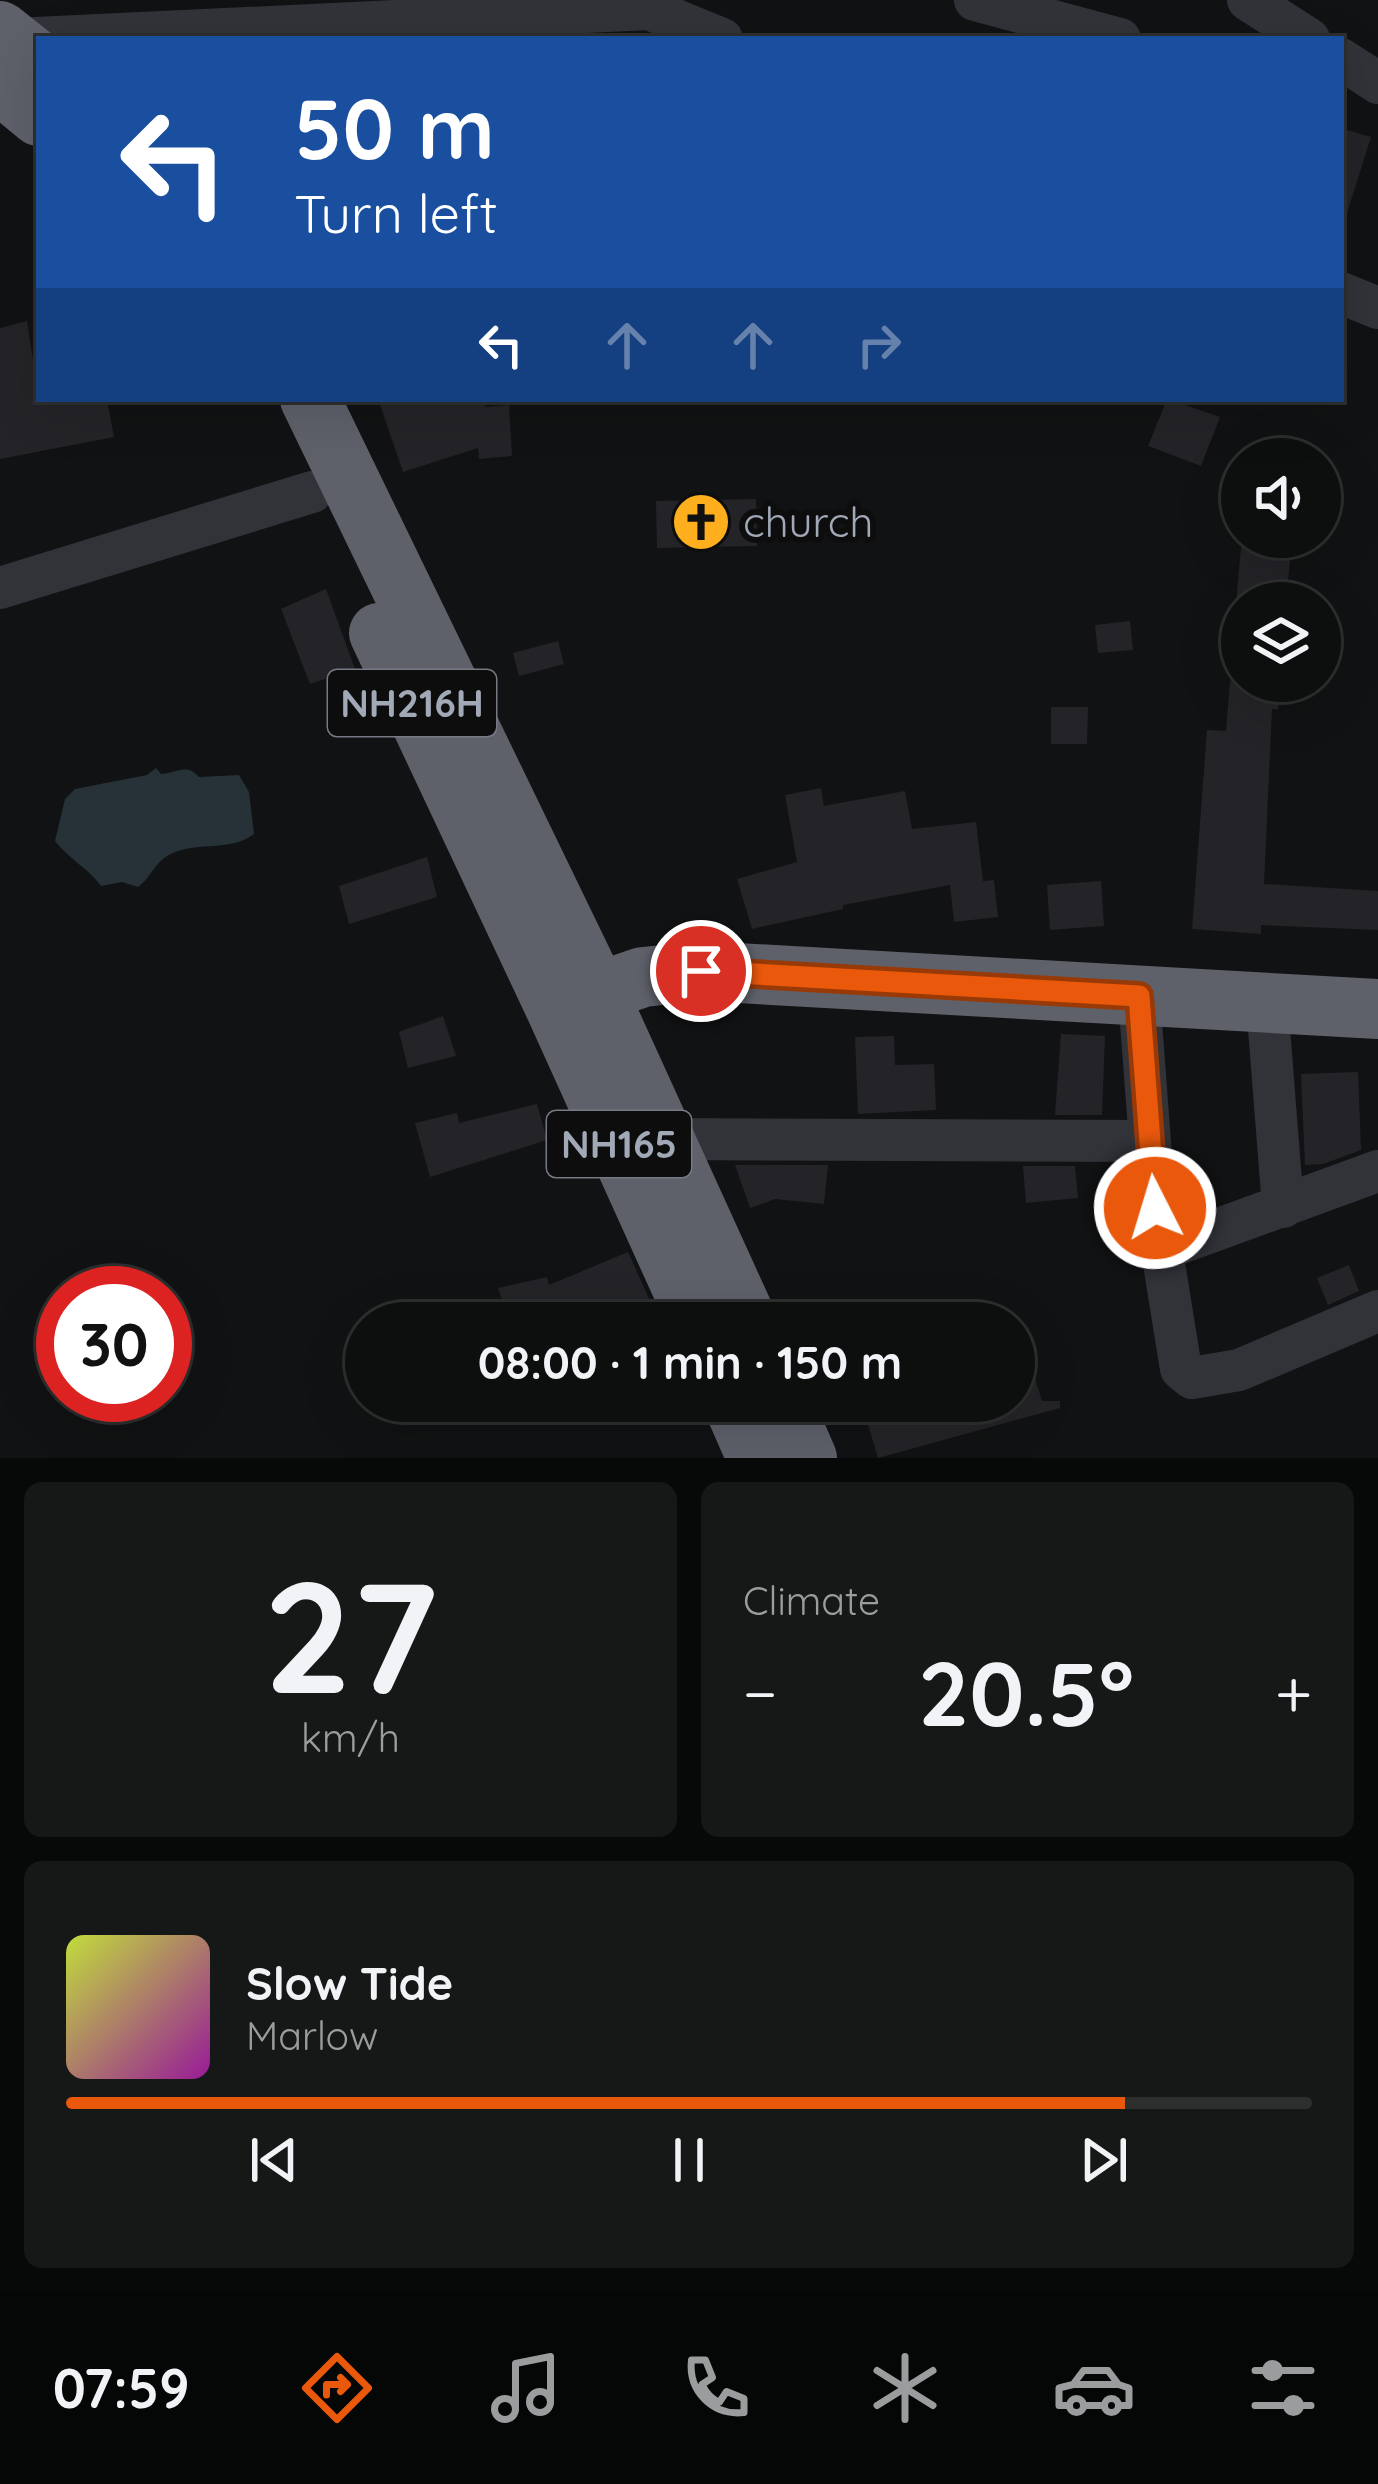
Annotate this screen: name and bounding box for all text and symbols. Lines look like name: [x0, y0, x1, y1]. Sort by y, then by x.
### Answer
text: 50 m: [294, 75, 495, 180]
icon: left: [96, 84, 252, 240]
text: Turn left: [294, 179, 498, 247]
icon: left: [468, 312, 534, 378]
icon: ahead: [594, 312, 660, 378]
icon: ahead: [720, 312, 786, 378]
icon: right: [846, 312, 912, 378]
map controls: [1221, 438, 1341, 702]
button: sound: [1221, 438, 1341, 558]
church icon: church: [670, 491, 732, 553]
place label: church: [743, 495, 873, 548]
button: layers: [1221, 582, 1341, 702]
road number: NH216H: [328, 670, 496, 736]
pin: [650, 920, 752, 1022]
icon: arrive: [668, 938, 734, 1004]
road number: NH165: [547, 1111, 691, 1177]
position arrow: [1092, 1145, 1218, 1271]
speed limit sign: 30: [36, 1266, 192, 1422]
text: 08:00 · 1 min · 150 m: [478, 1334, 902, 1390]
text: 27: [263, 1537, 438, 1732]
text: Climate: [743, 1576, 880, 1625]
text: 20.5°: [918, 1636, 1134, 1749]
text: −: [743, 1651, 777, 1734]
text: +: [1275, 1651, 1312, 1734]
text: km/h: [301, 1713, 400, 1762]
text: Slow Tide: [246, 1955, 453, 2011]
text: Marlow: [246, 2011, 378, 2060]
icon: previous: [241, 2127, 307, 2193]
icon: pause: [656, 2127, 722, 2193]
icon: next: [1071, 2127, 1137, 2193]
icon: directions: [295, 2346, 379, 2430]
icon: music: [484, 2346, 568, 2430]
icon: phone: [674, 2346, 758, 2430]
icon: climate: [863, 2346, 947, 2430]
icon: car: [1052, 2346, 1136, 2430]
icon: filters: [1241, 2346, 1325, 2430]
text: 07:59: [53, 2354, 190, 2422]

